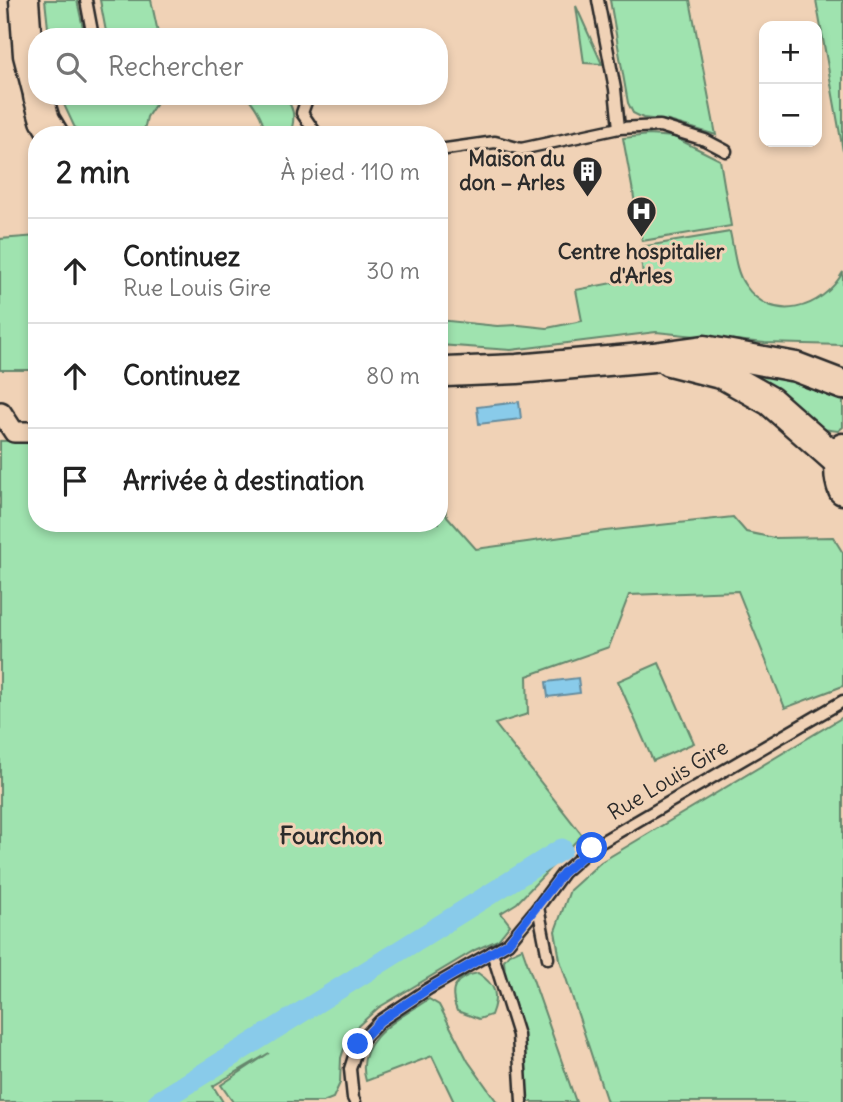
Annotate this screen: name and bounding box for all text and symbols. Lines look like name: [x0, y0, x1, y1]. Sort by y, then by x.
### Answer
map controls: [759, 21, 822, 147]
button: +: [759, 21, 822, 84]
search box: [28, 28, 448, 105]
icon: search: [52, 48, 90, 86]
text: Rechercher: [108, 50, 244, 83]
button: −: [759, 84, 822, 147]
place label: Maison du don – Arles: [459, 145, 565, 196]
text: 2 min: [56, 153, 130, 191]
building icon: Maison du don – Arles: [571, 154, 605, 198]
text: À pied · 110 m: [280, 157, 420, 186]
hospital icon: Centre hospitalier d'Arles: [624, 195, 658, 239]
place label: Centre hospitalier d'Arles: [558, 238, 725, 289]
text: Continuez: [123, 240, 240, 273]
icon: ahead: [56, 252, 94, 290]
text: 30 m: [366, 256, 420, 285]
text: Rue Louis Gire: [123, 273, 271, 302]
icon: ahead: [56, 357, 94, 395]
text: Continuez: [123, 359, 240, 392]
text: 80 m: [366, 361, 420, 390]
icon: arrive: [56, 462, 94, 500]
text: Arrivée à destination: [123, 464, 364, 497]
street label: Rue Louis Gire: [603, 733, 733, 826]
district label: Fourchon: [279, 820, 383, 850]
route start: [576, 832, 607, 863]
route end: [342, 1028, 373, 1059]

